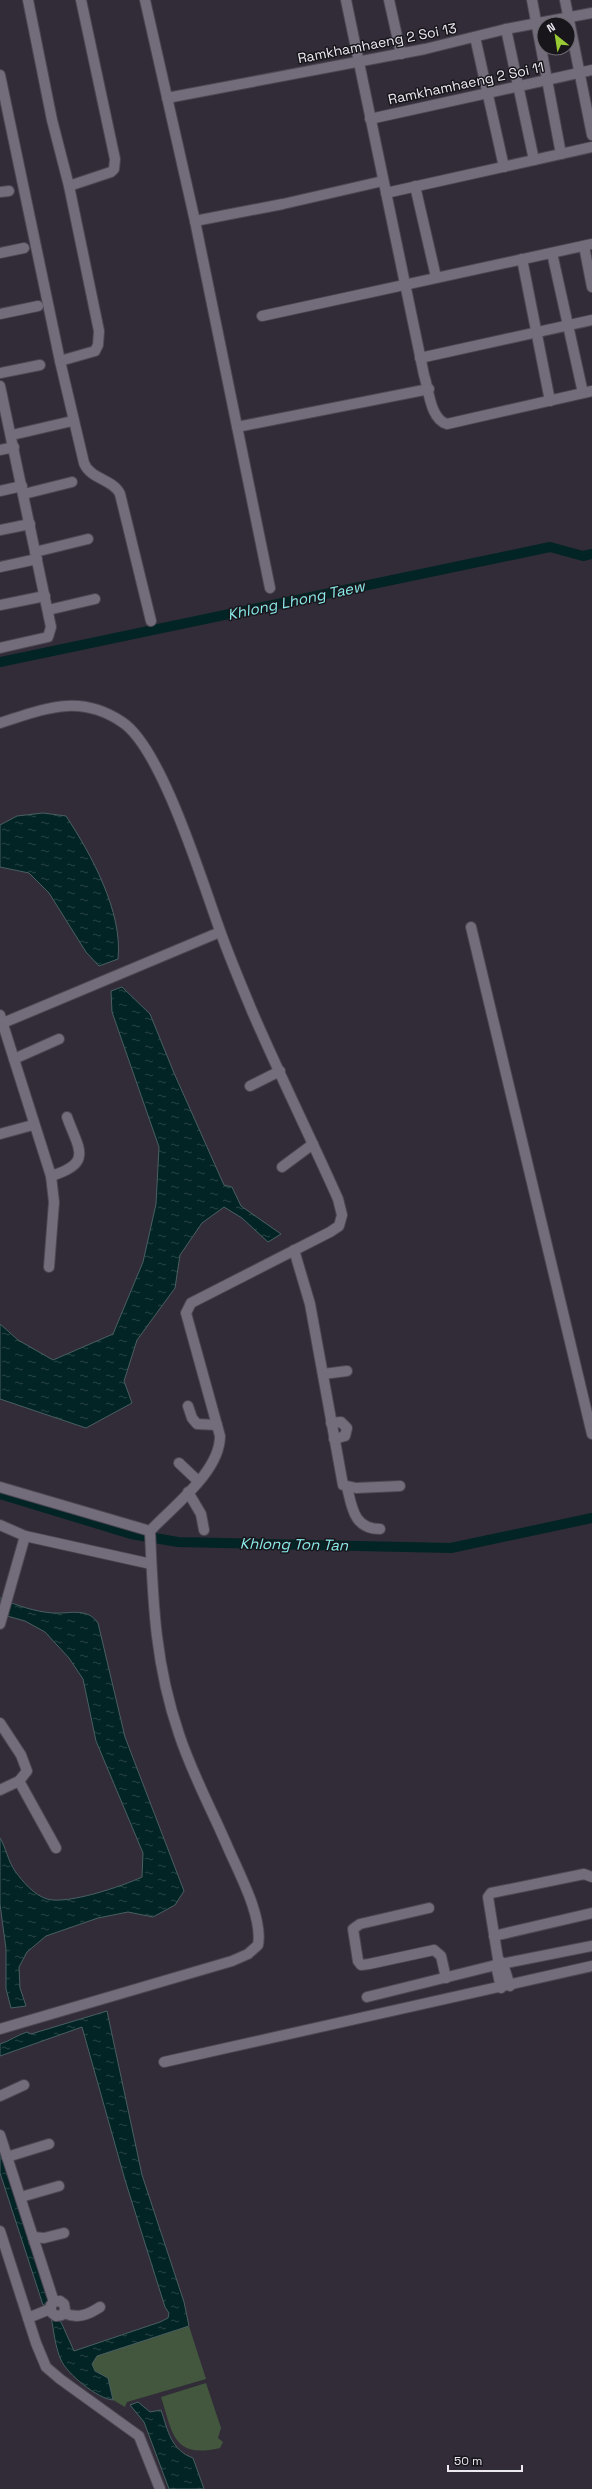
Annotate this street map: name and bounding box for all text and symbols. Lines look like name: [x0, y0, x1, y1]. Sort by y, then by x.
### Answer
north arrow: [536, 16, 576, 56]
street label: Ramkhamhaeng 2 Soi 13: [296, 19, 458, 67]
text: N: [544, 19, 558, 35]
street label: Ramkhamhaeng 2 Soi 11: [386, 58, 546, 108]
water label: Khlong Lhong Taew: [226, 576, 368, 624]
water label: Khlong Ton Tan: [240, 1534, 349, 1554]
scale bar: [448, 2447, 522, 2473]
text: 50 m: [454, 2453, 482, 2469]

